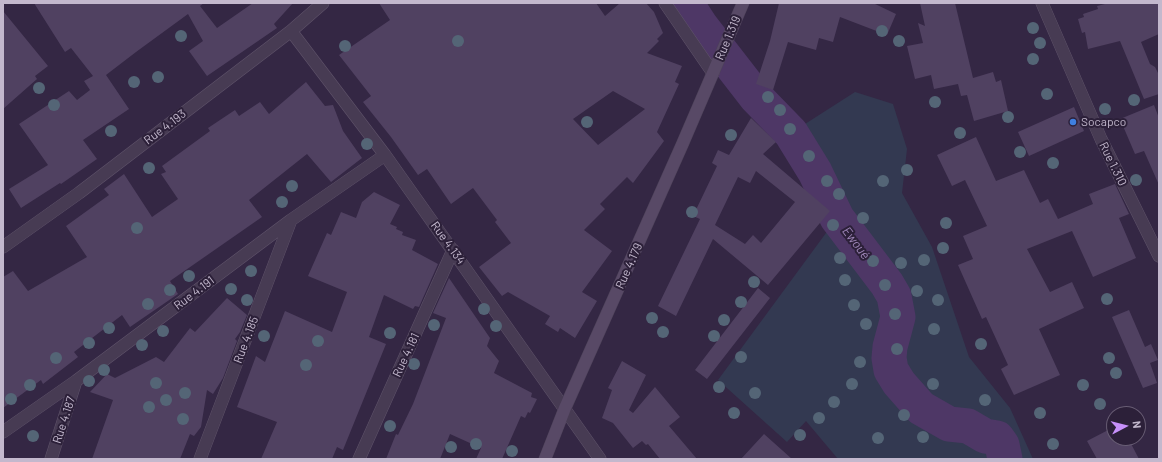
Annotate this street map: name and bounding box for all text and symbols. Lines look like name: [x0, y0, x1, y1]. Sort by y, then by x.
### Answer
street label: Rue 1.319: [712, 14, 744, 62]
street label: Rue 4.193: [141, 106, 189, 148]
place label: Socapco: [1081, 115, 1126, 129]
marker: Socapco: [1068, 117, 1078, 127]
street label: Rue 1.310: [1096, 140, 1130, 188]
street label: Rue 4.134: [428, 219, 468, 267]
water label: Ewoué: [839, 224, 873, 262]
street label: Rue 4.179: [613, 241, 645, 291]
street label: Rue 4.191: [171, 273, 217, 313]
street label: Rue 4.185: [230, 314, 262, 366]
street label: Rue 4.181: [390, 331, 422, 379]
street label: Rue 4.187: [50, 395, 78, 445]
north arrow: [1106, 406, 1146, 446]
text: N: [1131, 420, 1144, 429]

